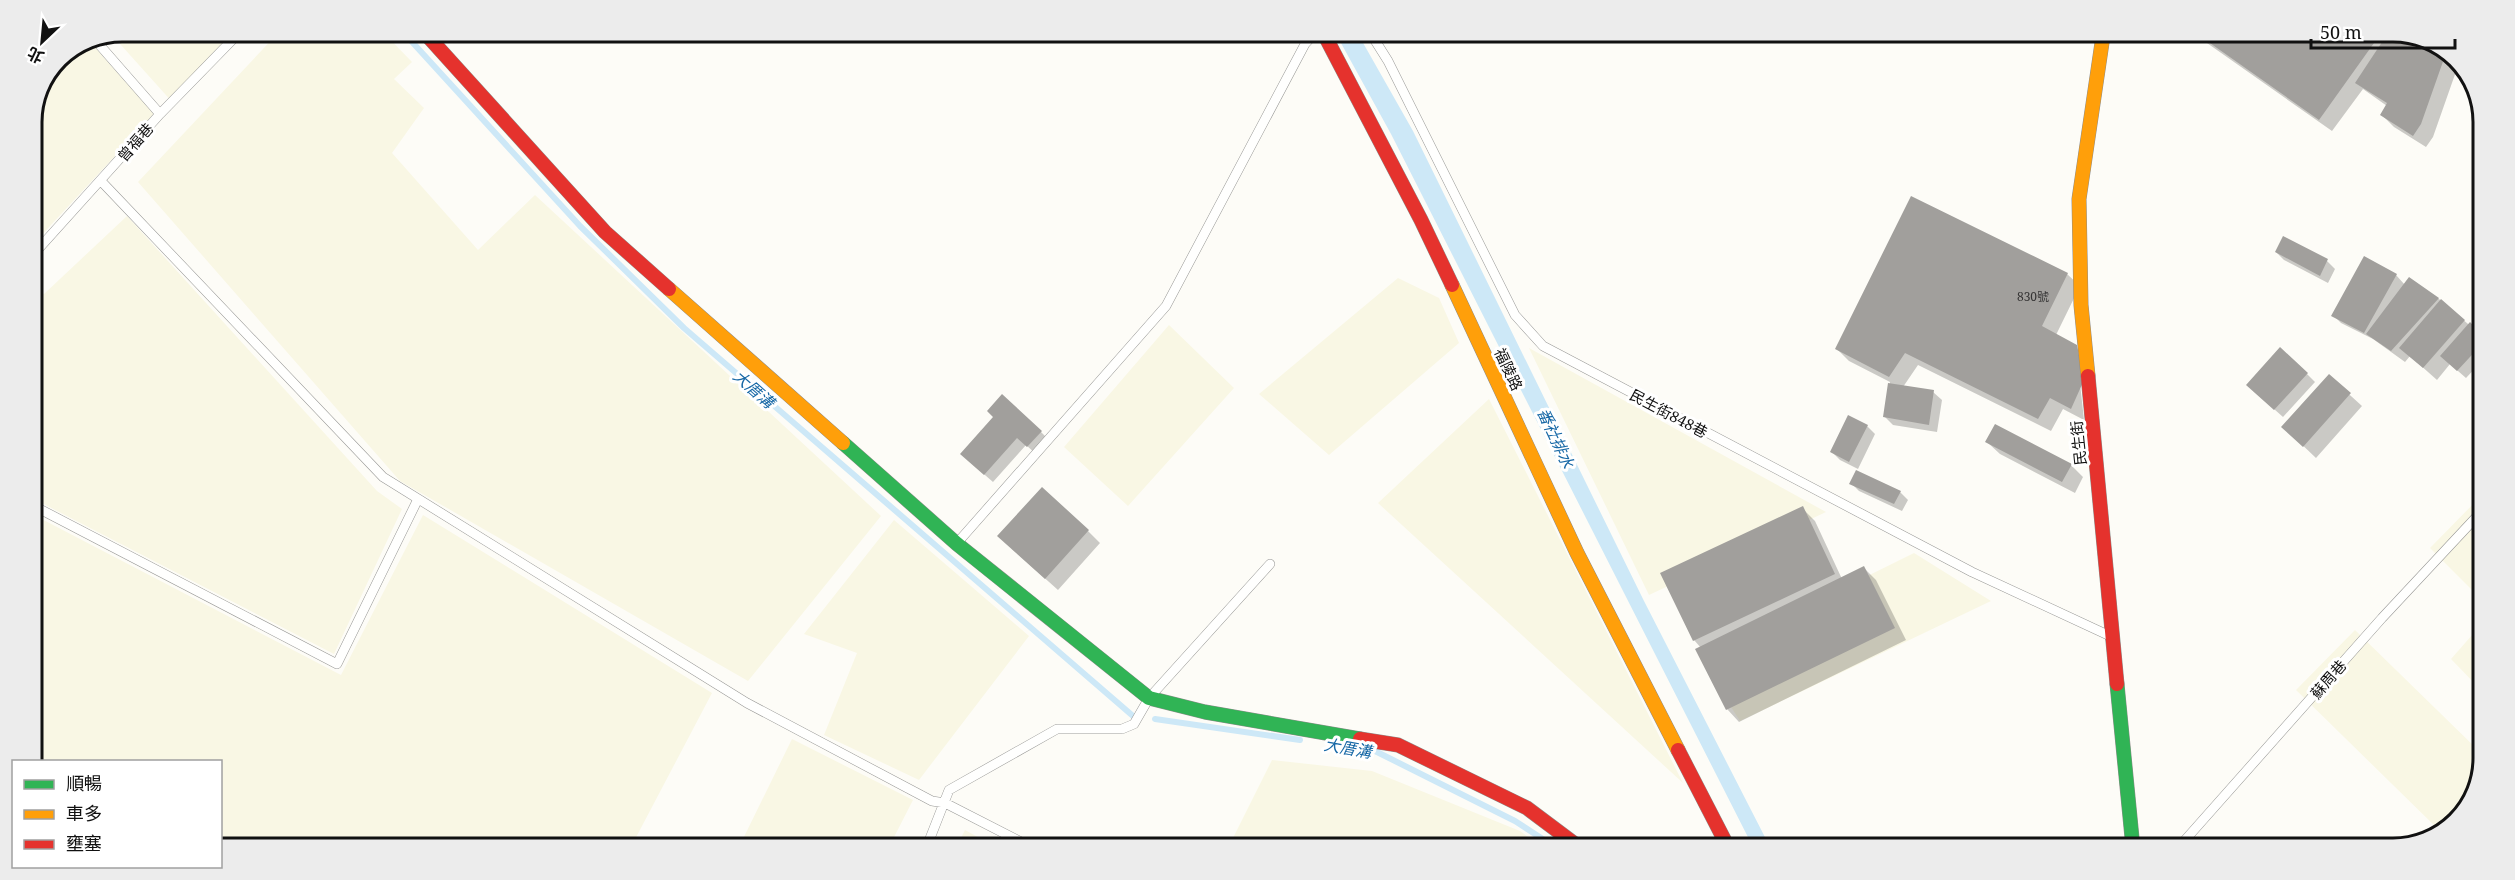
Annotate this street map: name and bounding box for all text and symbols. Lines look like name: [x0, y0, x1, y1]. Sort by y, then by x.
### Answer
north arrow: [12, 12, 72, 72]
scale bar: [2311, 12, 2455, 50]
text: 50 m: [2320, 20, 2362, 44]
text: 北: [23, 42, 47, 69]
street label: 曾福巷: [113, 118, 157, 166]
house number: 830號: [2017, 288, 2049, 305]
street label: 福陵路: [1490, 344, 1528, 394]
water label: 大厝溝: [729, 365, 781, 414]
street label: 民生街848巷: [1627, 384, 1711, 442]
water label: 番社排水: [1533, 404, 1580, 473]
street label: 民生街: [2066, 420, 2090, 466]
street label: 蘇周巷: [2306, 655, 2350, 703]
water label: 大厝溝: [1322, 733, 1376, 763]
legend: [12, 760, 222, 868]
text: 順暢: [66, 771, 102, 795]
text: 車多: [66, 801, 102, 825]
text: 壅塞: [66, 831, 102, 855]

